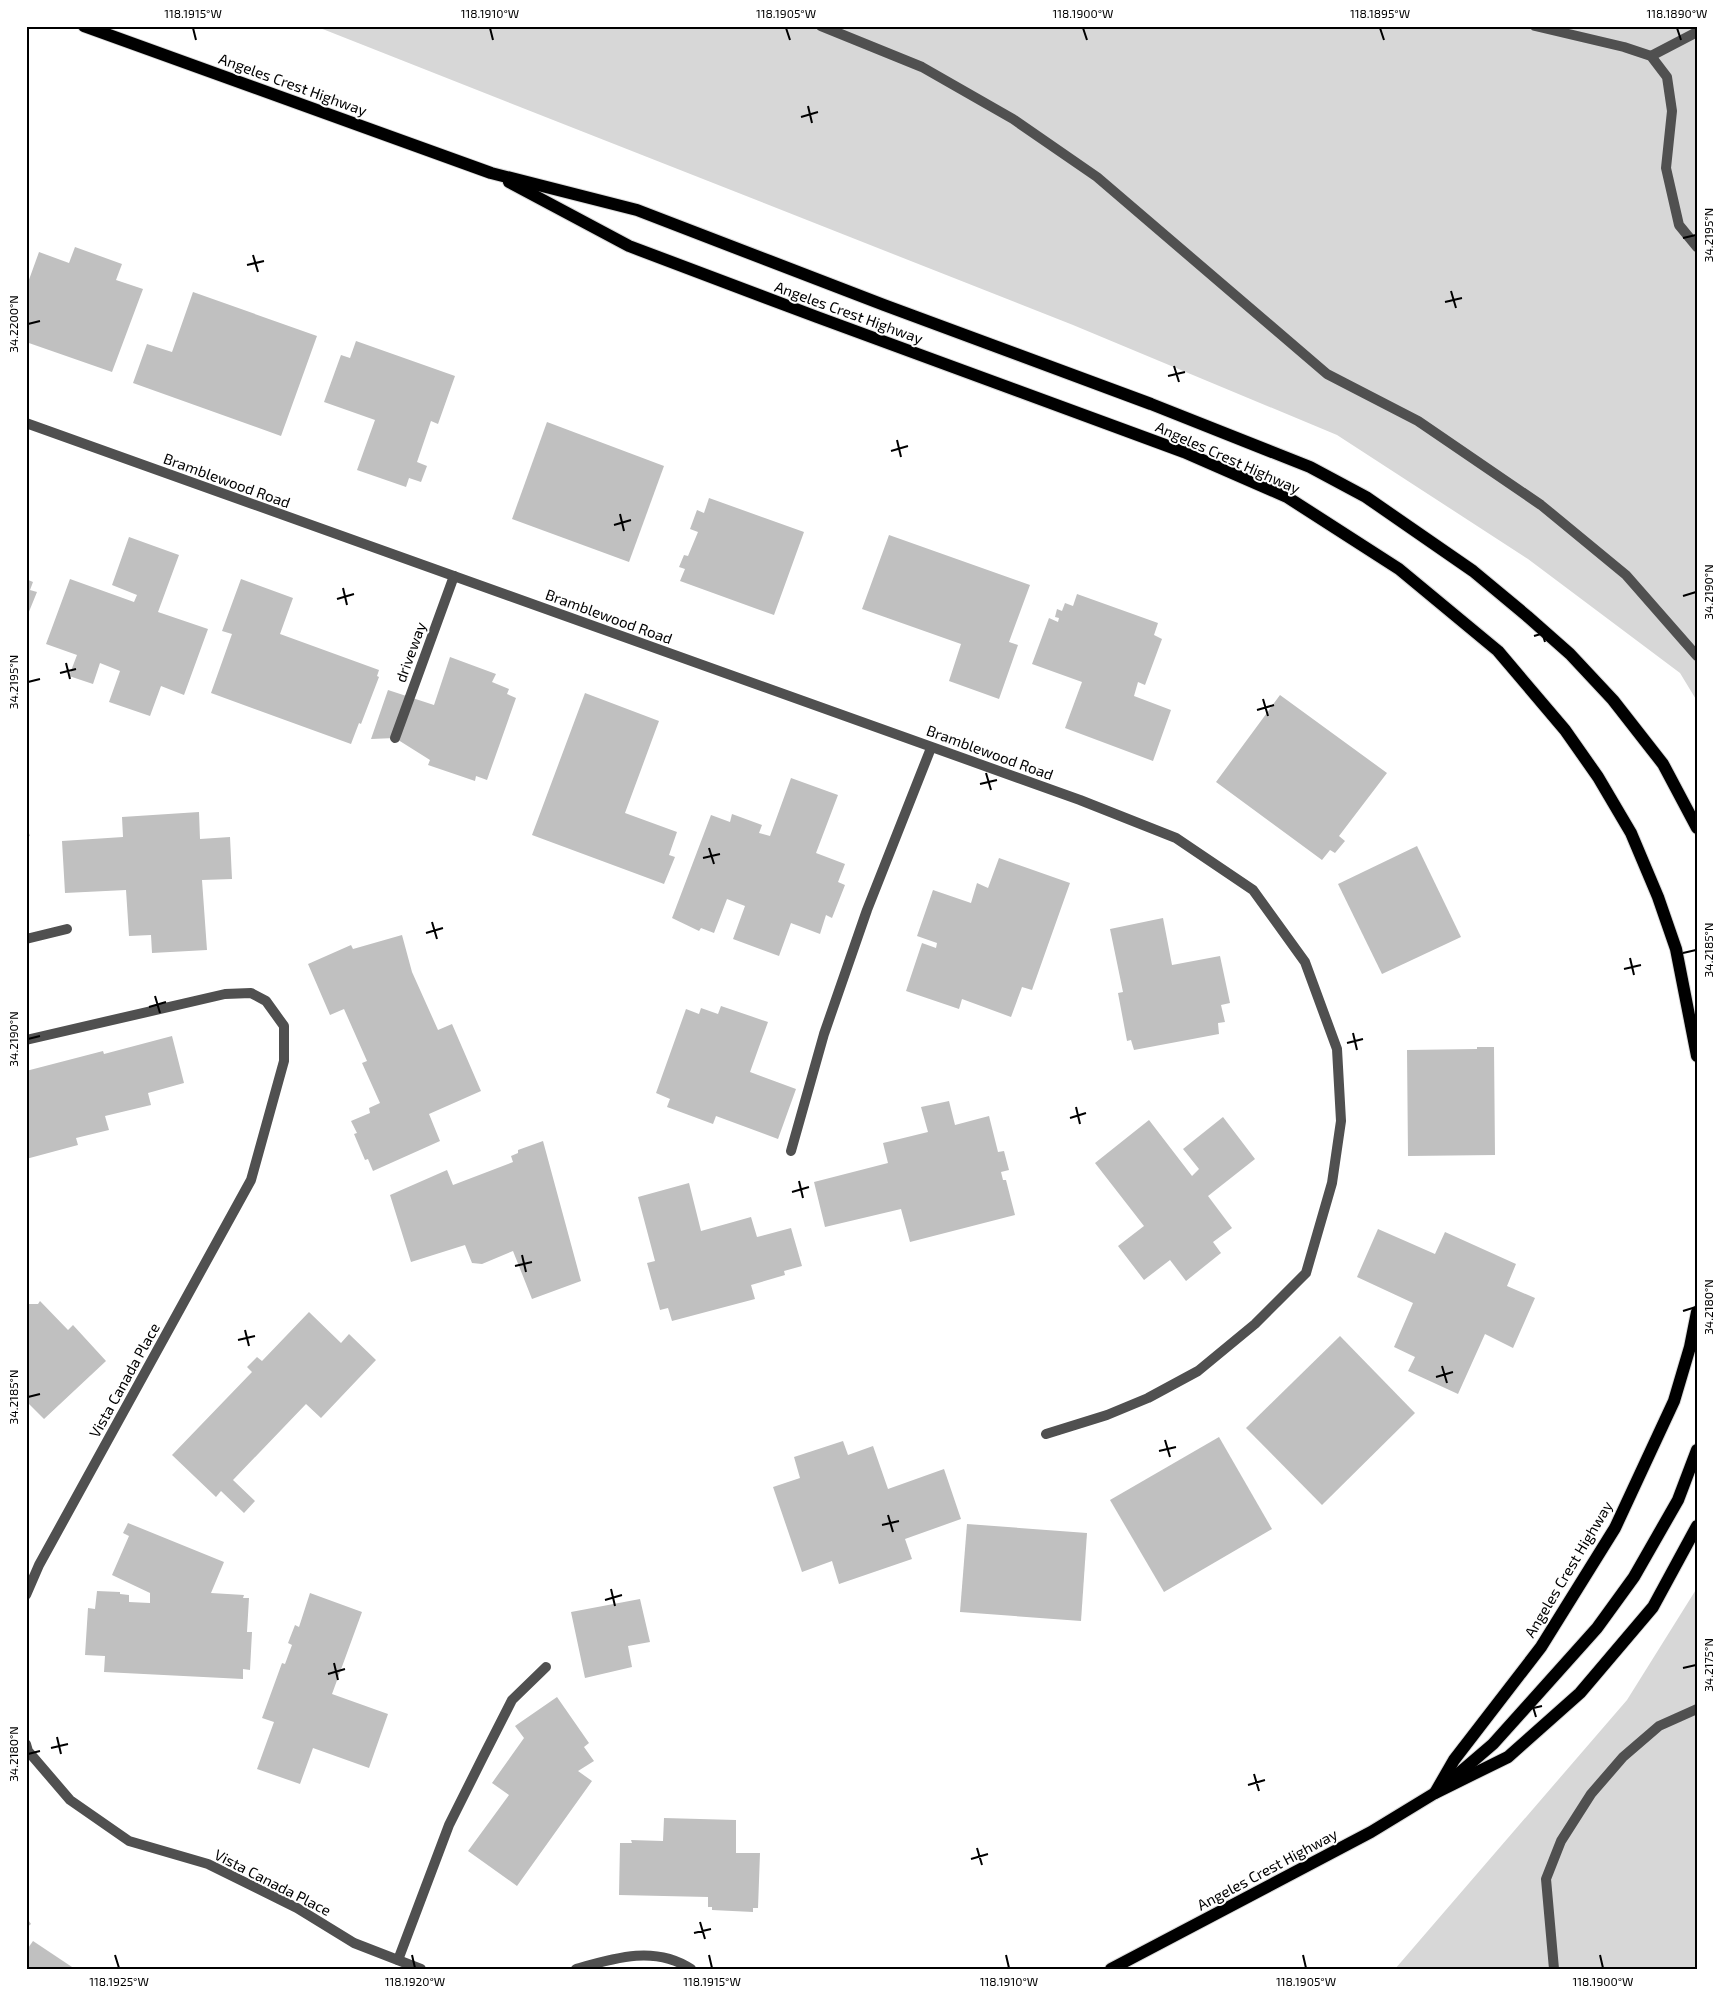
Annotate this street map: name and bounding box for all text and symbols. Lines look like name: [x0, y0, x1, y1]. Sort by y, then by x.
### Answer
text: 118.1915°W: [164, 6, 222, 20]
text: 118.1910°W: [461, 6, 519, 20]
text: 118.1905°W: [756, 6, 816, 20]
text: 118.1900°W: [1053, 6, 1113, 20]
text: 118.1895°W: [1350, 6, 1410, 20]
text: 118.1890°W: [1647, 6, 1707, 20]
street label: Angeles Crest Highway: [216, 49, 370, 119]
text: 34.2195°N: [1701, 208, 1715, 262]
street label: Angeles Crest Highway: [772, 277, 926, 347]
text: 34.2200°N: [6, 295, 20, 353]
street label: Angeles Crest Highway: [1153, 417, 1303, 497]
street label: Bramblewood Road: [161, 449, 293, 511]
text: 34.2190°N: [1701, 564, 1715, 620]
street label: Bramblewood Road: [543, 585, 675, 647]
street label: driveway: [391, 619, 429, 685]
text: 34.2195°N: [6, 655, 20, 709]
street label: Bramblewood Road: [924, 721, 1056, 783]
text: 34.2185°N: [1701, 923, 1715, 977]
text: 34.2190°N: [6, 1011, 20, 1067]
text: 34.2180°N: [1701, 1279, 1715, 1335]
street label: Vista Canada Place: [85, 1319, 163, 1441]
text: 34.2185°N: [6, 1370, 20, 1424]
street label: Angeles Crest Highway: [1520, 1497, 1616, 1641]
text: 34.2175°N: [1701, 1638, 1715, 1692]
text: 34.2180°N: [6, 1726, 20, 1782]
street label: Angeles Crest Highway: [1194, 1824, 1340, 1914]
street label: Vista Canada Place: [212, 1845, 334, 1919]
text: 118.1925°W: [89, 1974, 149, 1988]
text: 118.1920°W: [385, 1974, 445, 1988]
text: 118.1915°W: [683, 1974, 741, 1988]
text: 118.1910°W: [980, 1974, 1038, 1988]
text: 118.1905°W: [1276, 1974, 1336, 1988]
text: 118.1900°W: [1573, 1974, 1633, 1988]

